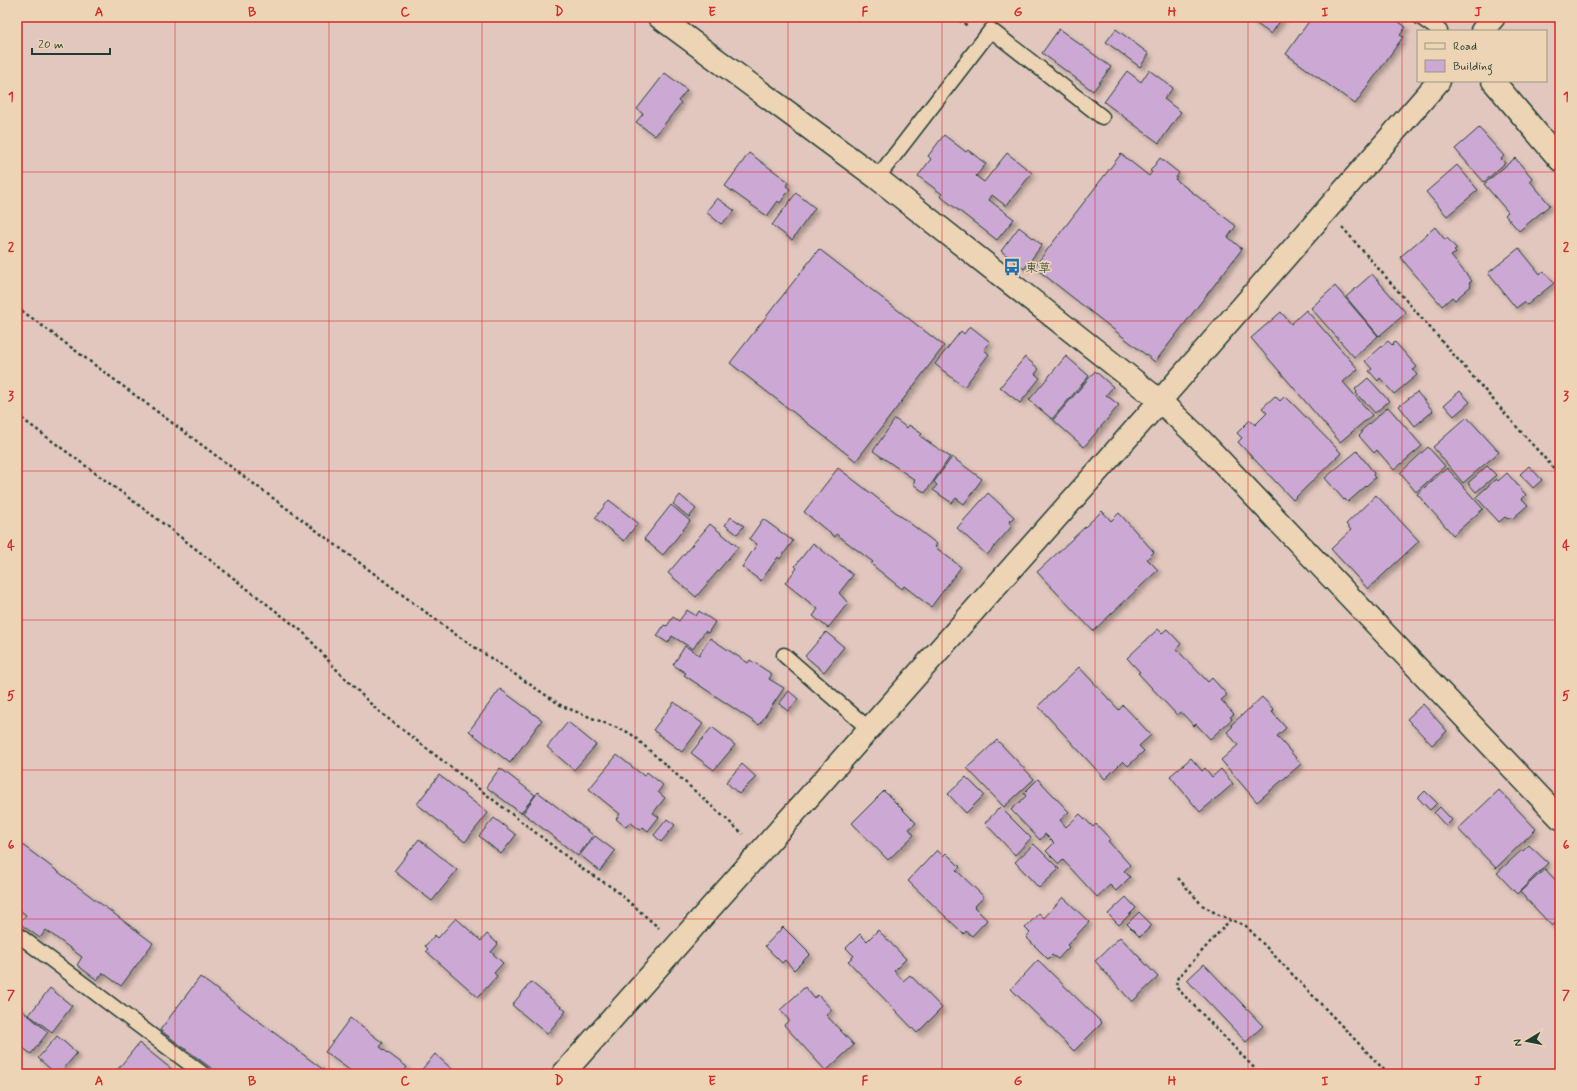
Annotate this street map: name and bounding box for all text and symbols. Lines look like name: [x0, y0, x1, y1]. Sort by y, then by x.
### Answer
text: A: [95, 4, 103, 21]
text: B: [248, 4, 257, 21]
text: C: [400, 4, 410, 21]
text: D: [555, 4, 564, 21]
text: E: [708, 4, 716, 21]
text: F: [862, 4, 869, 21]
text: G: [1014, 4, 1023, 21]
text: H: [1168, 4, 1177, 21]
text: I: [1322, 4, 1329, 21]
text: J: [1474, 4, 1482, 21]
scale bar: [32, 30, 110, 56]
legend: [1417, 30, 1547, 82]
text: 20 m: [38, 37, 64, 53]
text: Road: [1453, 39, 1477, 55]
text: Building: [1453, 59, 1493, 76]
text: 1: [8, 89, 14, 106]
text: 1: [1563, 89, 1569, 106]
text: 2: [8, 239, 15, 256]
text: 2: [1563, 239, 1570, 256]
bus stop icon: 東草: [1002, 257, 1022, 277]
place label: 東草: [1025, 260, 1051, 277]
text: 3: [8, 388, 14, 405]
text: 3: [1563, 388, 1569, 405]
text: 4: [7, 538, 15, 555]
text: 4: [1562, 538, 1570, 555]
text: 5: [7, 688, 15, 705]
text: 5: [1562, 688, 1570, 705]
text: 6: [8, 837, 15, 854]
text: 6: [1563, 837, 1570, 854]
text: 7: [7, 987, 15, 1004]
text: 7: [1562, 987, 1570, 1004]
north arrow: [1507, 1021, 1547, 1061]
text: N: [1511, 1038, 1526, 1047]
text: A: [95, 1073, 103, 1090]
text: B: [248, 1073, 257, 1090]
text: C: [400, 1073, 410, 1090]
text: D: [555, 1073, 564, 1090]
text: E: [708, 1073, 716, 1090]
text: F: [862, 1073, 869, 1090]
text: G: [1014, 1073, 1023, 1090]
text: H: [1168, 1073, 1177, 1090]
text: I: [1322, 1073, 1329, 1090]
text: J: [1474, 1073, 1482, 1090]

